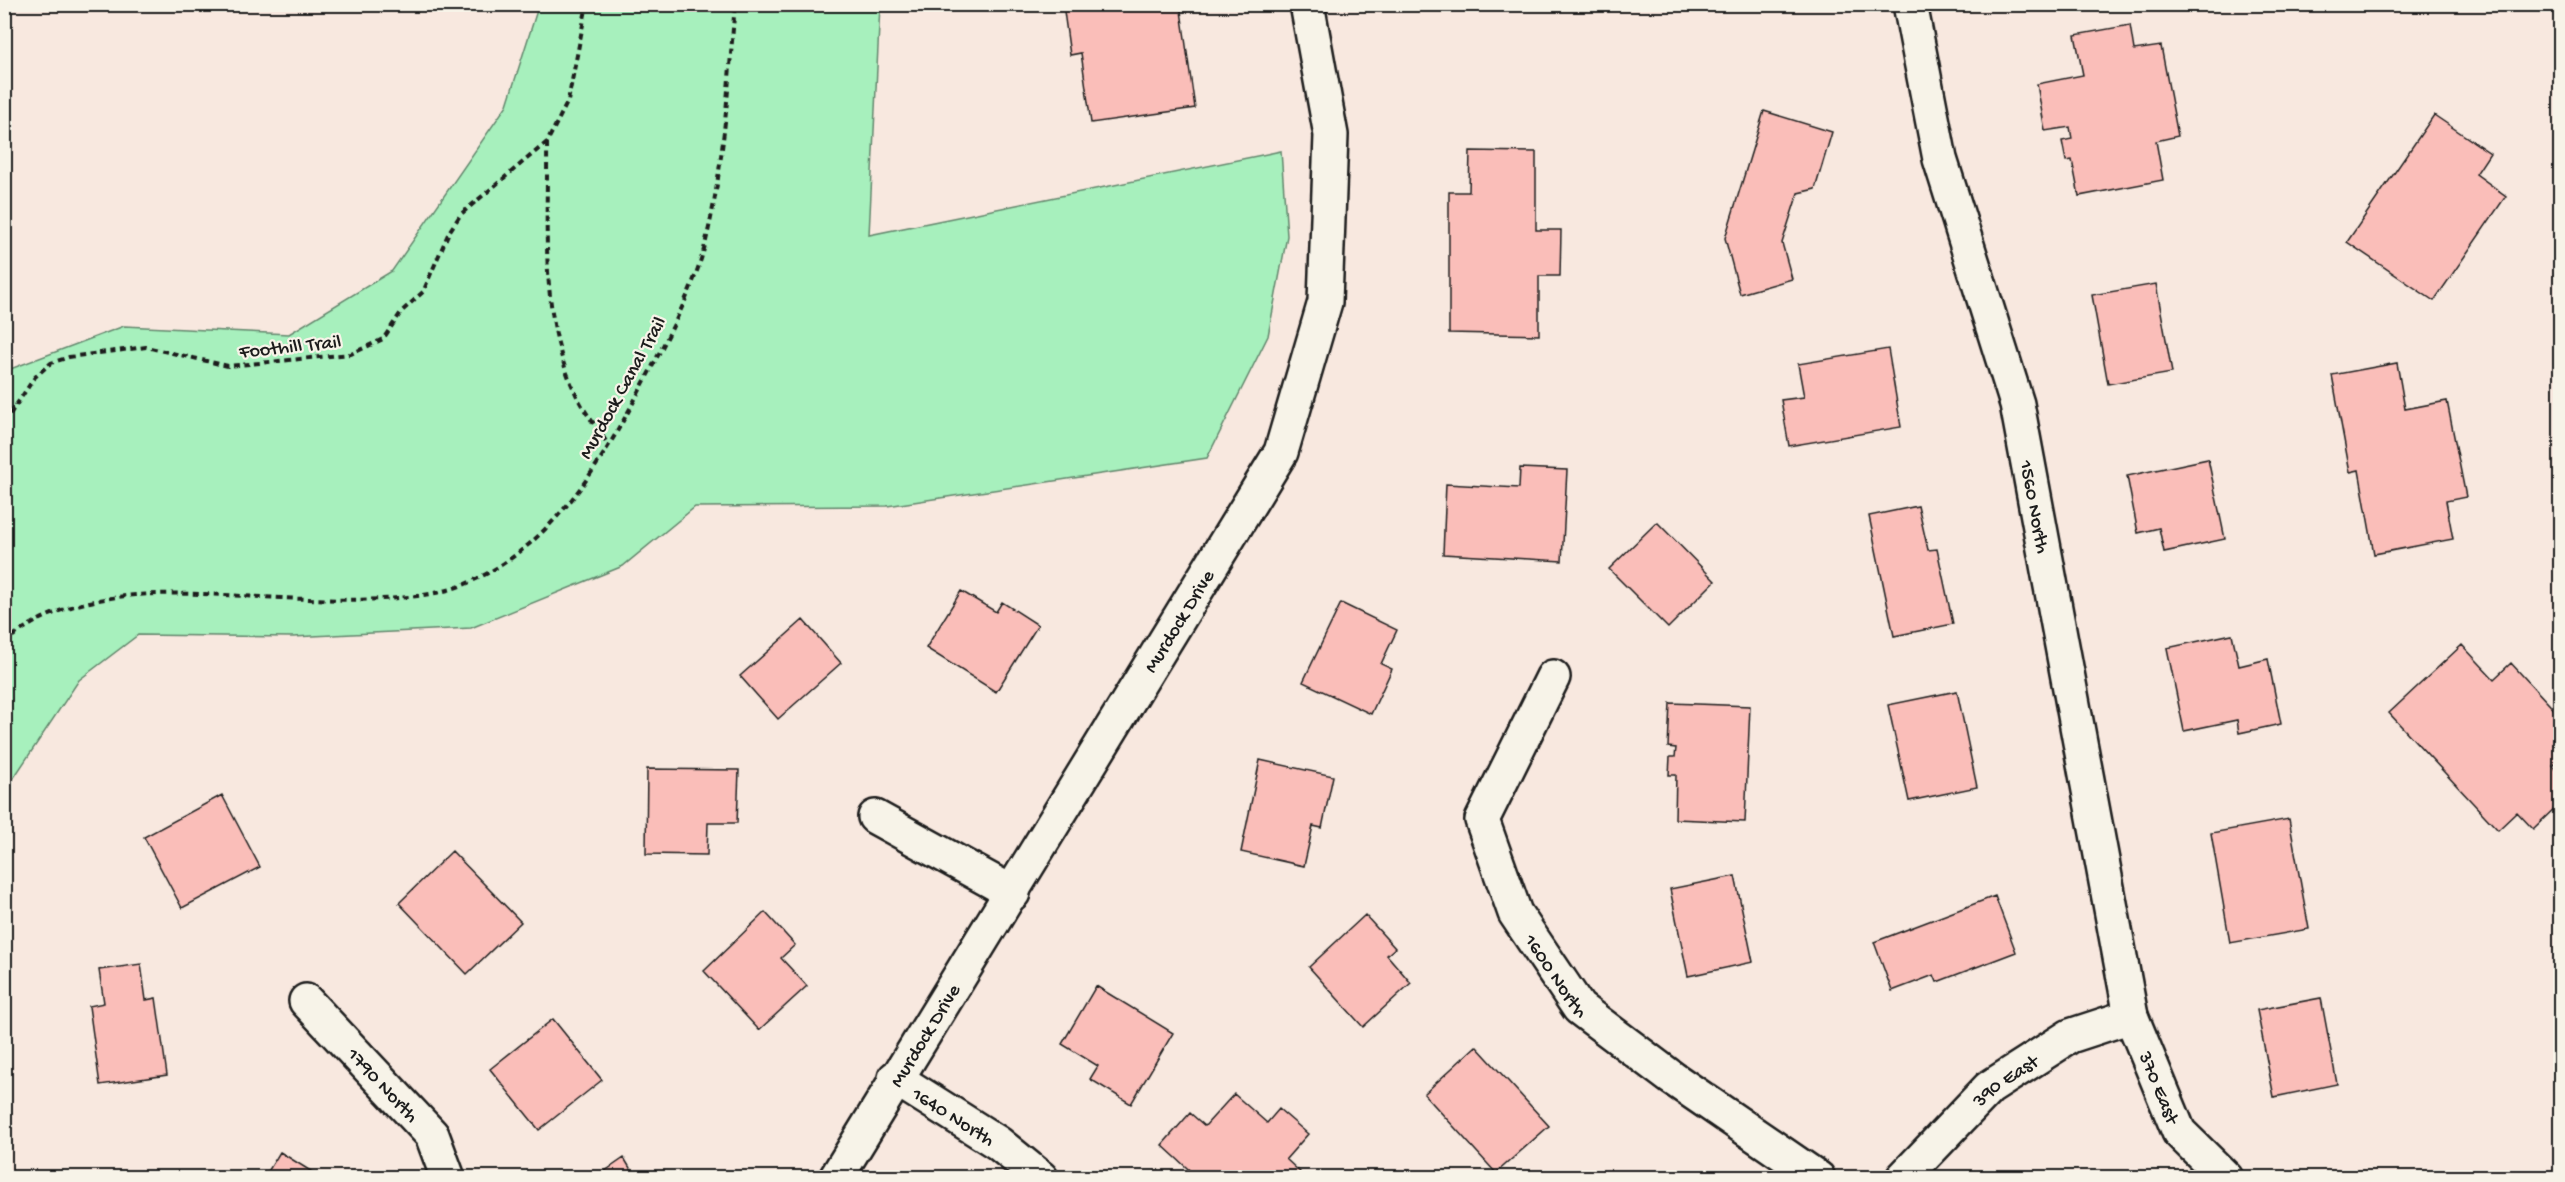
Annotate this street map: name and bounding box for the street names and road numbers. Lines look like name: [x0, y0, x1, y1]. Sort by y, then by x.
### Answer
street label: Murdock Canal Trail: [575, 314, 673, 464]
street label: Foothill Trail: [237, 332, 342, 365]
street label: 1560 North: [2013, 458, 2053, 556]
street label: Murdock Drive: [1140, 566, 1221, 678]
street label: 1600 North: [1517, 930, 1590, 1025]
street label: Murdock Drive: [887, 980, 967, 1092]
street label: 1790 North: [340, 1044, 422, 1129]
street label: 370 East: [2132, 1048, 2183, 1129]
street label: 390 East: [1968, 1050, 2045, 1114]
street label: 1640 North: [906, 1083, 998, 1153]

